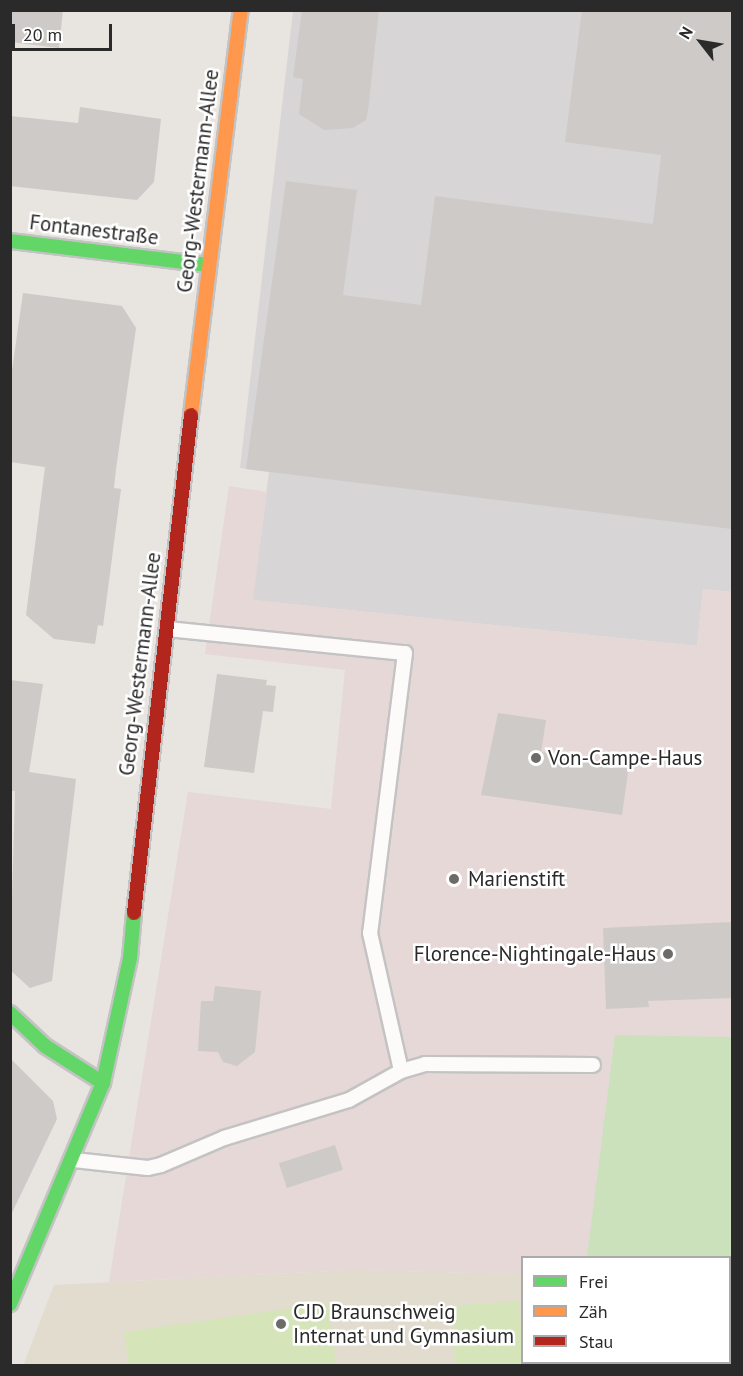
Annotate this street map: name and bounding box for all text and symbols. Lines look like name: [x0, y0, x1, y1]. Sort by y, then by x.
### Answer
scale bar: [15, 12, 116, 50]
north arrow: [671, 12, 731, 72]
text: 20 m: [23, 23, 62, 46]
text: N: [674, 23, 697, 42]
street label: Georg-Westermann-Allee: [172, 68, 224, 294]
street label: Fontanestraße: [28, 210, 160, 250]
street label: Georg-Westermann-Allee: [114, 551, 166, 777]
place label: Von-Campe-Haus: [548, 745, 702, 771]
marker: Von-Campe-Haus: [529, 751, 543, 765]
place label: Marienstift: [468, 866, 565, 892]
marker: Marienstift: [445, 870, 463, 888]
place label: Florence-Nightingale-Haus: [414, 941, 656, 967]
marker: Florence-Nightingale-Haus: [661, 947, 675, 961]
legend: [521, 1256, 731, 1364]
text: Frei: [579, 1270, 608, 1293]
place label: CJD Braunschweig Internat und Gymnasium: [293, 1299, 514, 1349]
text: Zäh: [579, 1300, 608, 1323]
marker: CJD Braunschweig Internat und Gymnasium: [274, 1317, 288, 1331]
text: Stau: [579, 1330, 613, 1353]

